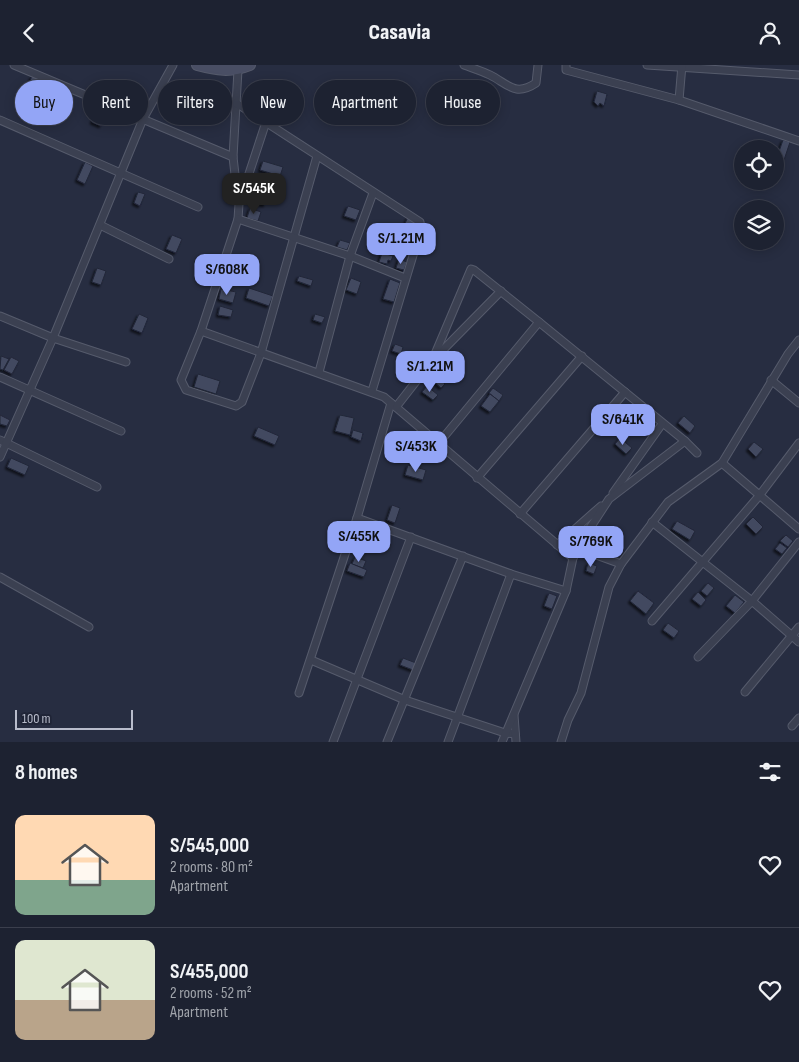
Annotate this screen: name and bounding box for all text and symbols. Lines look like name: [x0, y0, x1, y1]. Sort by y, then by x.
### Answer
icon: back: [15, 19, 43, 47]
text: Casavia: [369, 19, 430, 46]
icon: person: [756, 19, 784, 47]
chip: Buy: [15, 80, 73, 125]
chip: Rent: [83, 80, 148, 125]
chip: Filters: [158, 80, 232, 125]
chip: New: [242, 80, 304, 125]
chip: Apartment: [314, 80, 416, 125]
chip: House: [426, 80, 500, 125]
map controls: [734, 140, 784, 250]
button: locate: [734, 140, 784, 190]
pin: S/545K: [213, 173, 295, 215]
text: S/545K: [233, 179, 275, 198]
button: layers: [734, 200, 784, 250]
pin: S/1.21M: [355, 223, 447, 265]
text: S/1.21M: [378, 229, 424, 248]
pin: S/608K: [186, 253, 268, 296]
text: S/608K: [205, 260, 249, 279]
pin: S/1.21M: [384, 351, 476, 393]
text: S/1.21M: [407, 357, 453, 376]
pin: S/641K: [582, 403, 664, 446]
text: S/641K: [602, 410, 644, 429]
pin: S/453K: [375, 431, 457, 473]
text: S/453K: [395, 437, 437, 456]
pin: S/455K: [318, 521, 400, 563]
pin: S/769K: [550, 525, 632, 568]
text: S/455K: [338, 527, 380, 546]
text: S/769K: [569, 532, 613, 551]
scale bar: [15, 707, 132, 730]
text: 100 m: [22, 710, 51, 727]
icon: filters: [756, 758, 784, 786]
text: 8 homes: [15, 760, 78, 785]
text: S/545,000: [170, 833, 249, 858]
icon: home: [55, 835, 115, 895]
icon: heart: [756, 851, 784, 879]
text: 2 rooms · 80 m²: [170, 858, 253, 877]
text: Apartment: [170, 877, 228, 896]
text: S/455,000: [170, 959, 249, 984]
icon: home: [55, 960, 115, 1020]
icon: heart: [756, 976, 784, 1004]
text: 2 rooms · 52 m²: [170, 984, 252, 1003]
text: Apartment: [170, 1003, 228, 1022]

